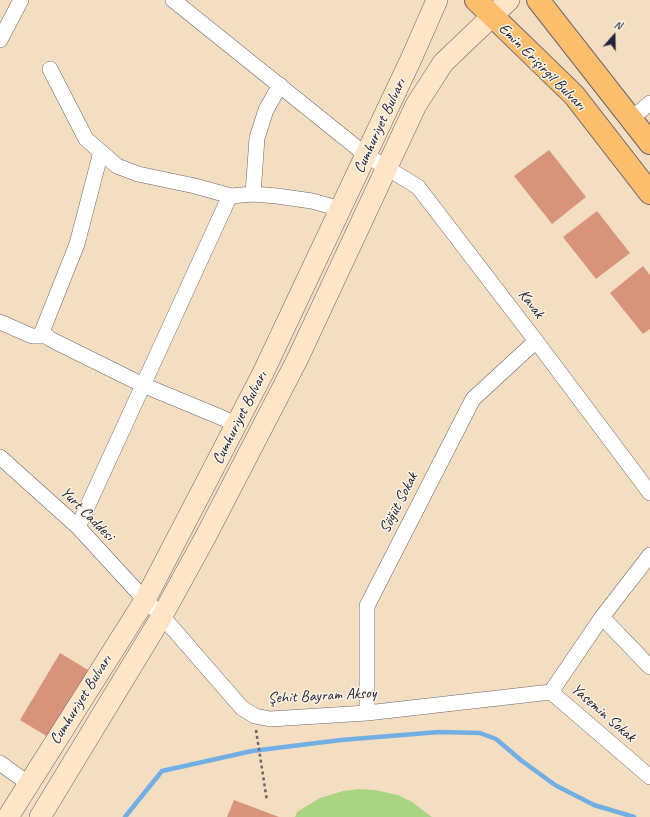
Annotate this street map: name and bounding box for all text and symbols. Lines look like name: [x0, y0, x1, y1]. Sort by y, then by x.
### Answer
north arrow: [594, 16, 634, 56]
text: N: [613, 17, 624, 32]
street label: Emin Erişirgil Bulvarı: [494, 19, 590, 115]
street label: Cumhuriyet Bulvarı: [350, 76, 410, 176]
street label: Kavak: [514, 286, 548, 322]
street label: Cumhuriyet Bulvarı: [208, 368, 272, 468]
street label: Söğüt Sokak: [376, 469, 422, 537]
street label: Yurt Caddesi: [56, 483, 118, 545]
street label: Cumhuriyet Bulvarı: [46, 652, 116, 748]
street label: Yasemin Sokak: [567, 680, 639, 746]
street label: Şehit Bayram Aksoy: [267, 684, 377, 708]

